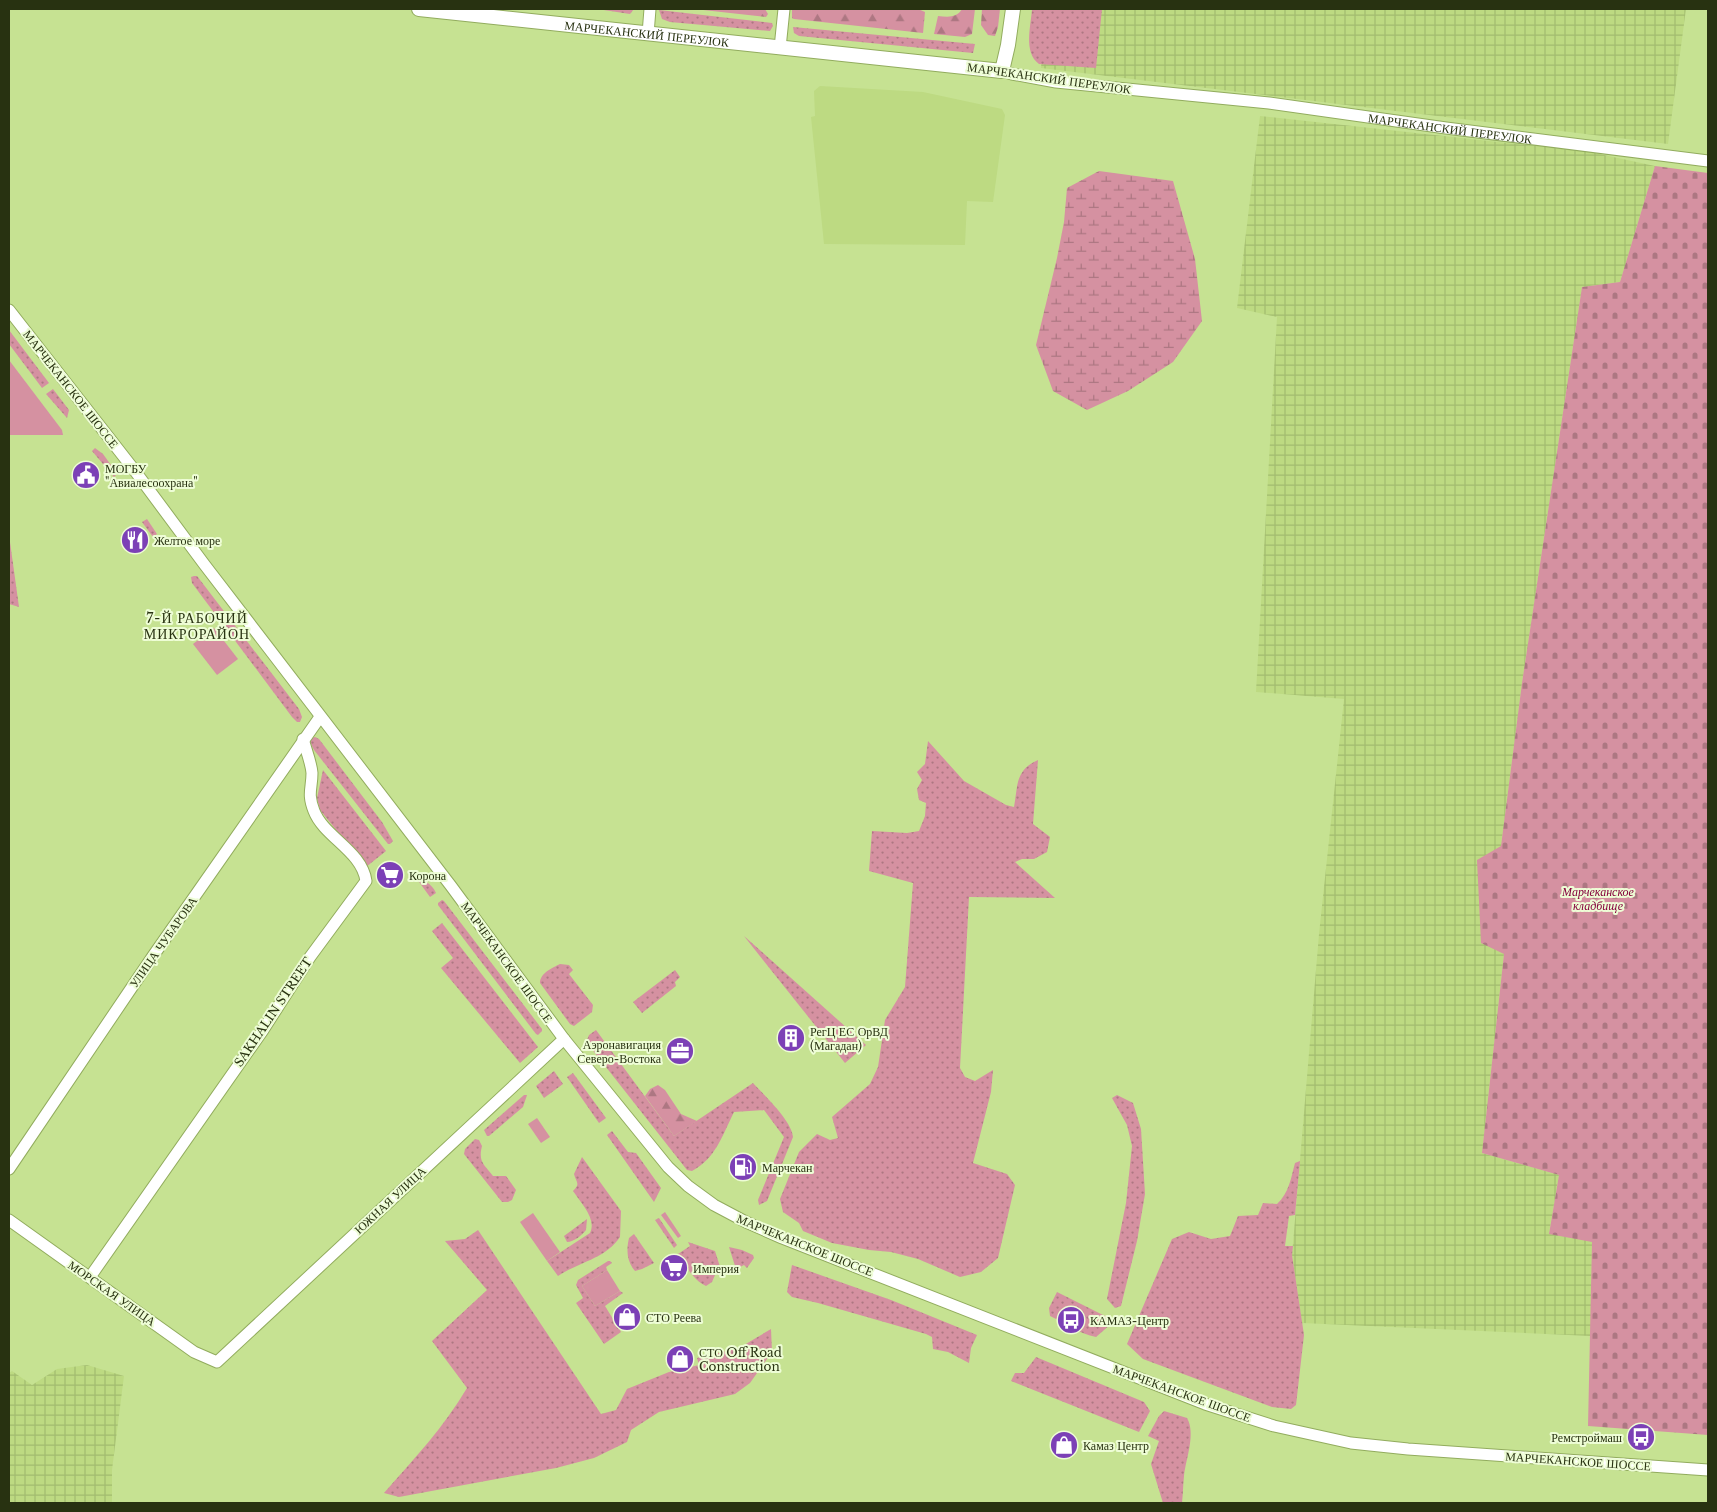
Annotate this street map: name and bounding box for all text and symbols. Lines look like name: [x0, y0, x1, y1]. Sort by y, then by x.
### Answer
street label: МАРЧЕКАНСКИЙ ПЕРЕУЛОК: [564, 17, 731, 50]
street label: МАРЧЕКАНСКИЙ ПЕРЕУЛОК: [966, 59, 1133, 97]
street label: МАРЧЕКАНСКИЙ ПЕРЕУЛОК: [1367, 110, 1534, 146]
street label: МАРЧЕКАНСКОЕ ШОССЕ: [20, 327, 122, 451]
public building icon: МОГБУ "Авиалесоохрана": [71, 460, 101, 490]
place label: МОГБУ "Авиалесоохрана": [105, 461, 198, 490]
restaurant icon: Желтое море: [120, 525, 150, 555]
place label: Желтое море: [154, 533, 220, 548]
district label: 7-Й РАБОЧИЙ МИКРОРАЙОН: [144, 609, 250, 643]
supermarket icon: Корона: [375, 860, 405, 890]
place label: Корона: [409, 868, 447, 883]
park label: Марчеканское кладбище: [1561, 884, 1635, 913]
street label: УЛИЦА ЧУБАРОВА: [126, 893, 200, 990]
street label: МАРЧЕКАНСКОЕ ШОССЕ: [458, 899, 556, 1025]
street label: SAKHALIN STREET: [231, 954, 315, 1069]
building icon: РегЦ ЕС ОрВД (Магадан): [776, 1023, 806, 1053]
place label: РегЦ ЕС ОрВД (Магадан): [810, 1024, 888, 1053]
office icon: Аэронавигация Северо-Востока: [665, 1036, 695, 1066]
place label: Аэронавигация Северо-Востока: [577, 1037, 662, 1066]
fuel station icon: Марчекан: [728, 1152, 758, 1182]
place label: Марчекан: [762, 1160, 813, 1175]
street label: ЮЖНАЯ УЛИЦА: [351, 1163, 429, 1237]
street label: МАРЧЕКАНСКОЕ ШОССЕ: [735, 1211, 875, 1279]
supermarket icon: Империя: [659, 1253, 689, 1283]
street label: МОРСКАЯ УЛИЦА: [65, 1257, 159, 1329]
place label: Империя: [693, 1261, 739, 1276]
shop icon: СТО Реева: [612, 1302, 642, 1332]
bus stop icon: КАМАЗ-Центр: [1056, 1305, 1086, 1335]
place label: СТО Реева: [646, 1310, 702, 1325]
place label: КАМАЗ-Центр: [1090, 1313, 1169, 1328]
shop icon: СТО Off Road Construction: [665, 1344, 695, 1374]
place label: СТО Off Road Construction: [699, 1345, 782, 1374]
street label: МАРЧЕКАНСКОЕ ШОССЕ: [1111, 1361, 1253, 1425]
bus stop icon: Ремстроймаш: [1626, 1422, 1656, 1452]
shop icon: Камаз Центр: [1049, 1430, 1079, 1460]
place label: Ремстроймаш: [1551, 1430, 1623, 1445]
place label: Камаз Центр: [1083, 1438, 1149, 1453]
street label: МАРЧЕКАНСКОЕ ШОССЕ: [1505, 1448, 1651, 1474]

